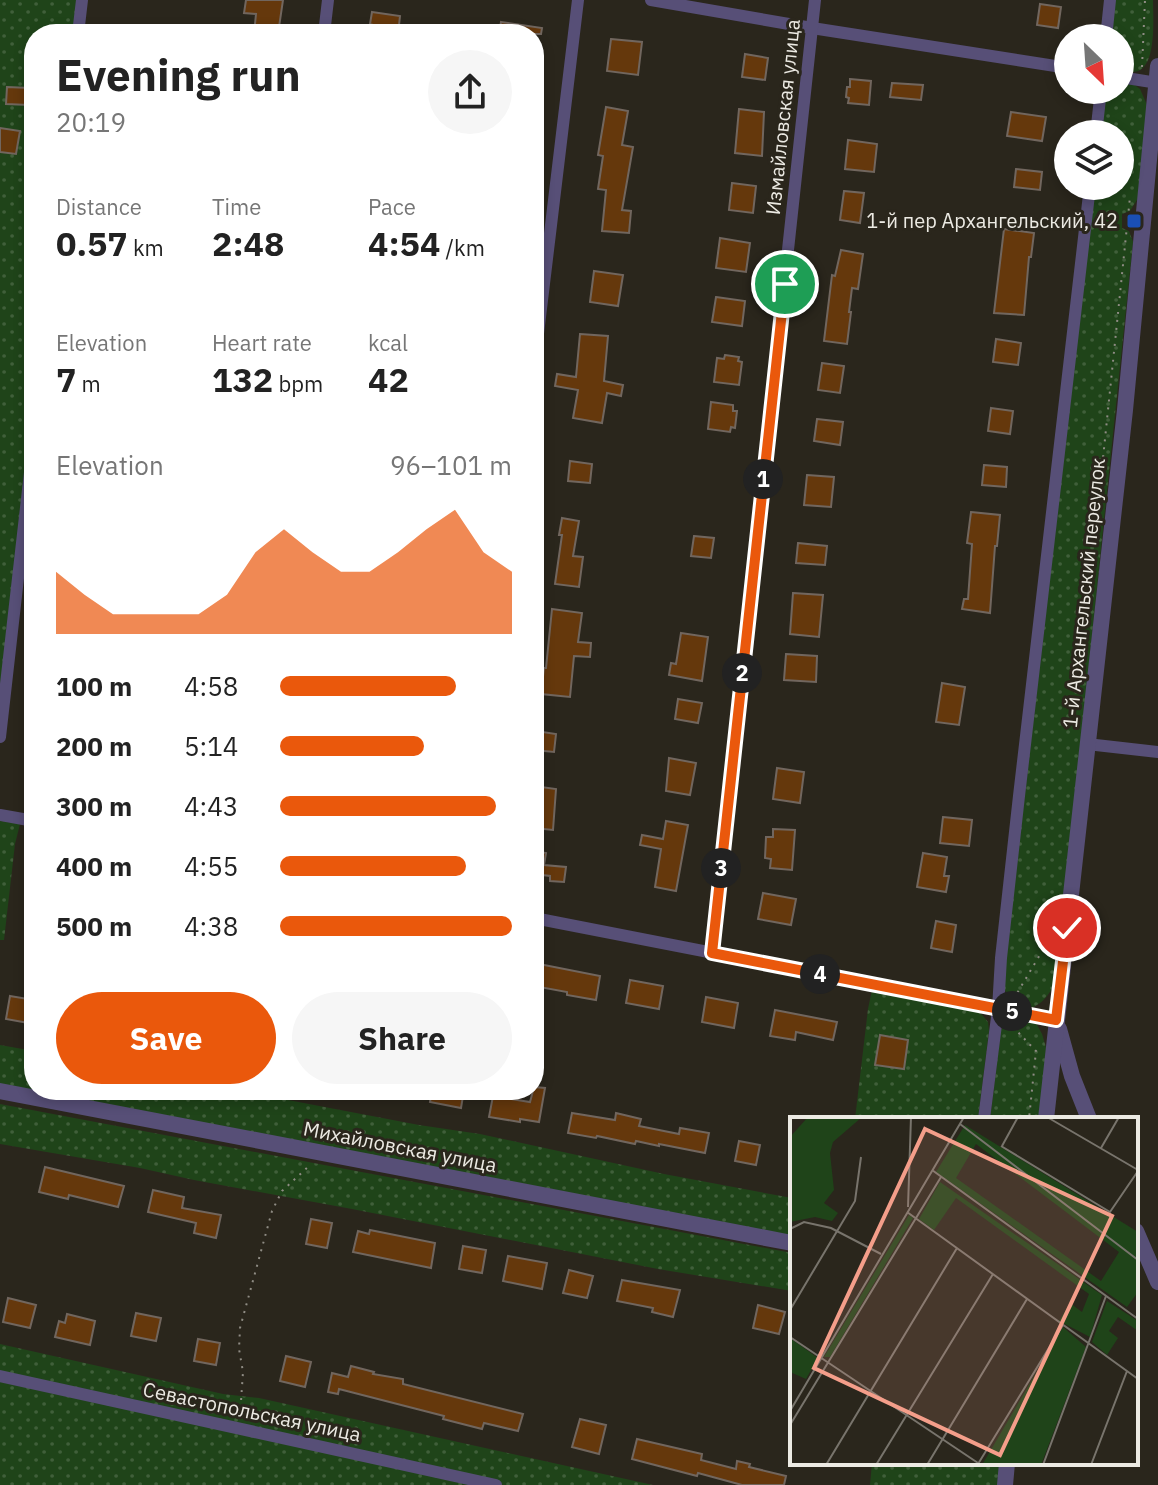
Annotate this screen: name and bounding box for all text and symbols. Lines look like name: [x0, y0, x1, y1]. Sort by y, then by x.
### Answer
street label: Измайловская улица: [759, 17, 806, 216]
north arrow: [1054, 24, 1134, 104]
map controls: [1054, 24, 1134, 200]
text: Evening run: [56, 46, 301, 103]
button: share: [428, 50, 512, 134]
text: 20:19: [56, 105, 126, 139]
button: layers: [1054, 120, 1134, 200]
text: Distance: [56, 192, 142, 221]
text: Time: [212, 192, 261, 221]
text: Pace: [368, 192, 416, 221]
place label: 1-й пер Архангельский, 42: [866, 207, 1118, 234]
marker: 1-й пер Архангельский, 42: [1125, 212, 1143, 230]
text: 0.57: [56, 221, 128, 265]
text: 2:48: [212, 221, 284, 265]
text: 4:54: [368, 221, 440, 265]
text: km: [128, 233, 164, 262]
text: /km: [440, 233, 485, 262]
pin: [751, 250, 819, 318]
icon: arrive: [763, 262, 807, 306]
text: Elevation: [56, 328, 147, 357]
text: Heart rate: [212, 328, 312, 357]
text: kcal: [368, 328, 408, 357]
text: 7: [56, 357, 76, 401]
text: 132: [212, 357, 273, 401]
text: 42: [368, 357, 409, 401]
text: m: [76, 369, 101, 398]
text: bpm: [273, 369, 323, 398]
text: Elevation: [56, 448, 164, 482]
text: 96–101 m: [390, 448, 512, 482]
street label: 1-й Архангельский переулок: [1056, 457, 1111, 729]
pin: 1: [743, 459, 783, 499]
text: 1: [756, 464, 770, 493]
pin: 2: [722, 653, 762, 693]
text: 2: [735, 658, 749, 687]
text: 100 m: [56, 669, 132, 703]
text: 4:58: [184, 669, 238, 703]
text: 200 m: [56, 729, 132, 763]
text: 5:14: [184, 729, 238, 763]
text: 300 m: [56, 789, 132, 823]
text: 4:43: [184, 789, 238, 823]
pin: 3: [701, 848, 741, 888]
text: 400 m: [56, 849, 132, 883]
text: 4:55: [184, 849, 238, 883]
text: 3: [714, 853, 728, 882]
pin: [1033, 894, 1101, 962]
icon: check: [1045, 906, 1089, 950]
text: 500 m: [56, 909, 132, 943]
text: 4:38: [184, 909, 238, 943]
pin: 4: [800, 954, 840, 994]
text: 4: [813, 959, 827, 988]
pin: 5: [992, 991, 1032, 1031]
button: Save: [56, 992, 276, 1084]
button: Share: [292, 992, 512, 1084]
text: 5: [1005, 996, 1019, 1025]
street label: Михайловская улица: [301, 1115, 499, 1179]
inset map: [790, 1117, 1138, 1465]
street label: Севастопольская улица: [141, 1375, 364, 1448]

